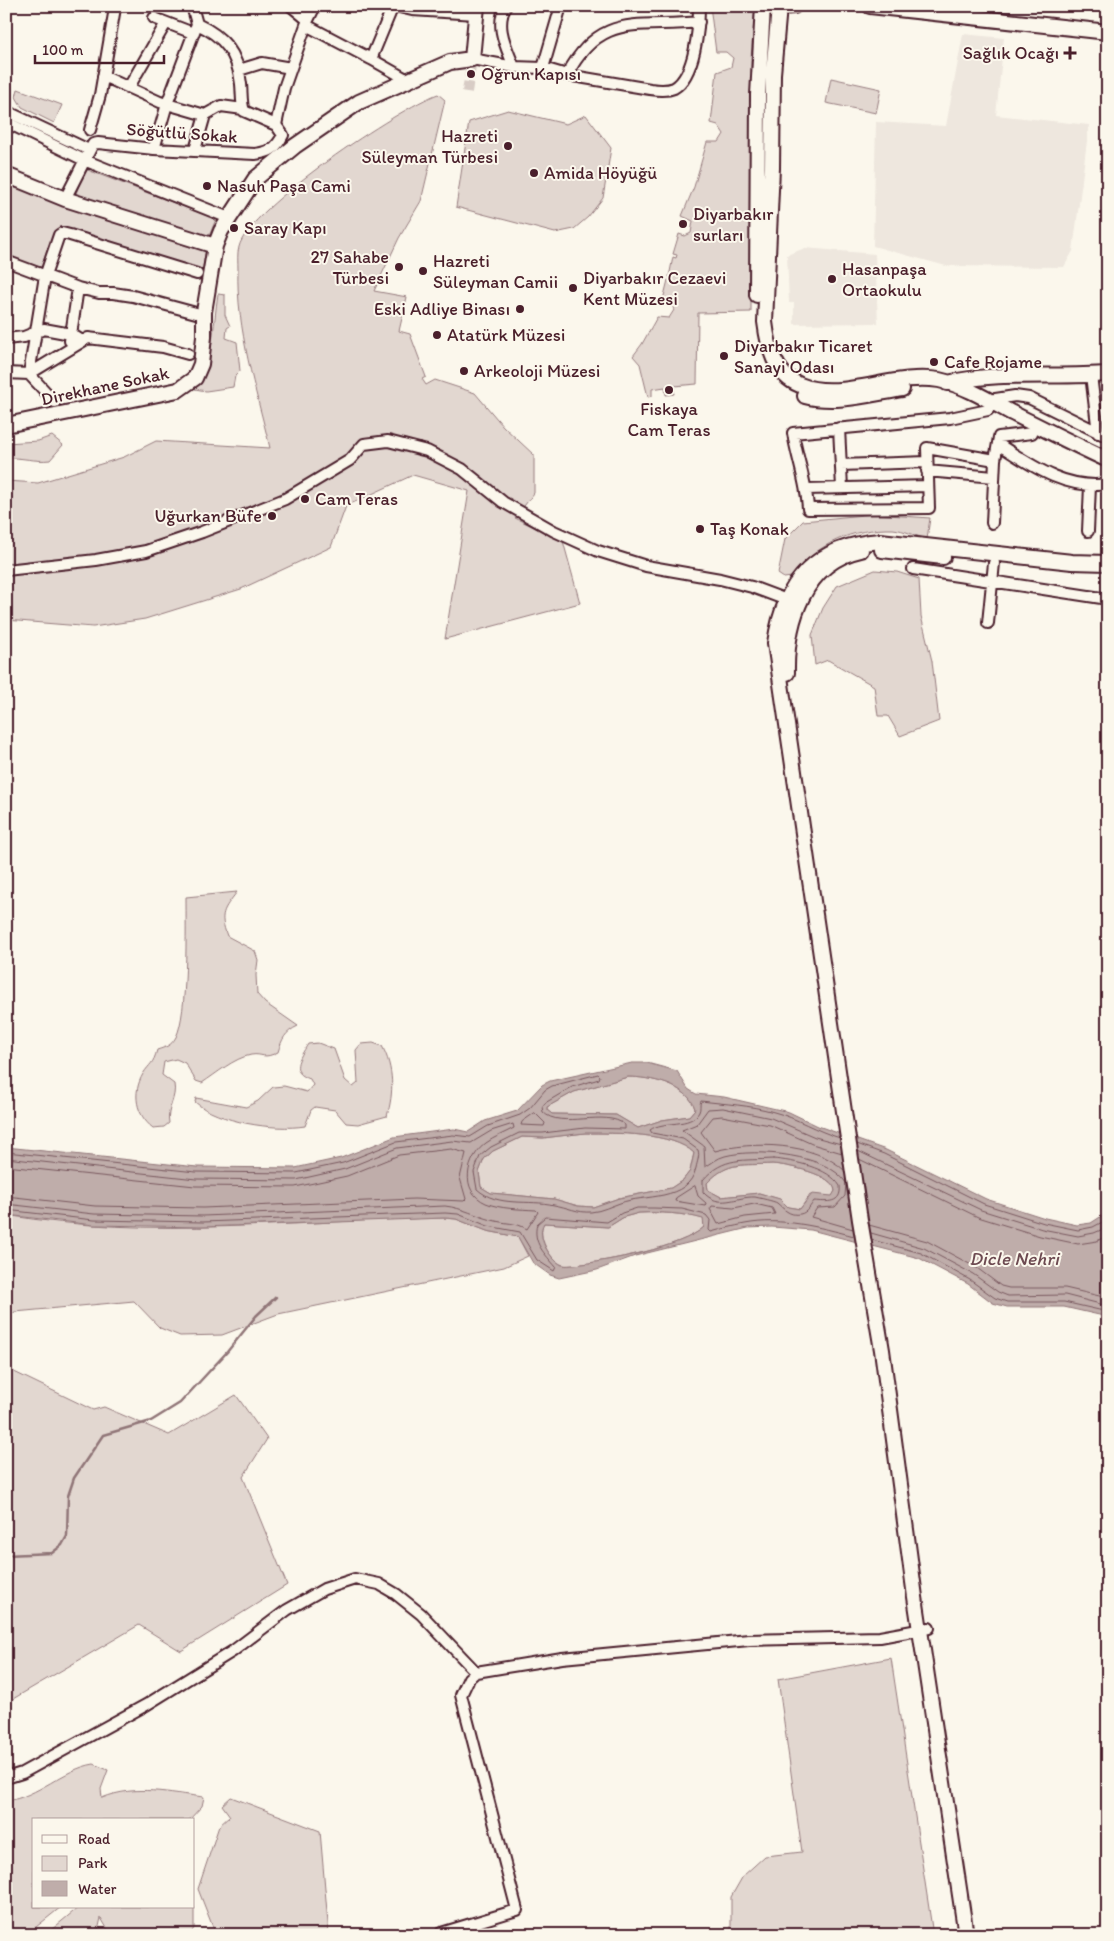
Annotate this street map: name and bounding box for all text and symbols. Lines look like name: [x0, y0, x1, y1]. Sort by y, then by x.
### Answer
scale bar: [35, 32, 164, 64]
text: 100 m: [42, 41, 84, 59]
place label: Sağlık Ocağı: [963, 42, 1059, 64]
marker: Sağlık Ocağı: [1063, 46, 1077, 60]
place label: Oğrun Kapısı: [481, 63, 581, 85]
marker: Oğrun Kapısı: [465, 68, 477, 80]
street label: Söğütlü Sokak: [126, 118, 239, 148]
place label: Hazreti Süleyman Türbesi: [361, 125, 498, 168]
marker: Hazreti Süleyman Türbesi: [502, 140, 514, 152]
place label: Amida Höyüğü: [544, 162, 657, 184]
marker: Amida Höyüğü: [528, 167, 540, 179]
place label: Nasuh Paşa Cami: [217, 175, 351, 197]
marker: Nasuh Paşa Cami: [201, 180, 213, 192]
place label: Diyarbakır surları: [693, 203, 774, 246]
place label: Saray Kapı: [244, 217, 327, 239]
marker: Diyarbakır surları: [677, 218, 689, 230]
marker: Saray Kapı: [228, 222, 240, 234]
place label: 27 Sahabe Türbesi: [310, 246, 389, 289]
place label: Hazreti Süleyman Camii: [433, 250, 558, 293]
place label: Hasanpaşa Ortaokulu: [842, 258, 927, 301]
marker: 27 Sahabe Türbesi: [393, 261, 405, 273]
marker: Hazreti Süleyman Camii: [417, 265, 429, 277]
place label: Diyarbakır Cezaevi Kent Müzesi: [583, 267, 726, 310]
marker: Hasanpaşa Ortaokulu: [826, 273, 838, 285]
marker: Diyarbakır Cezaevi Kent Müzesi: [567, 282, 579, 294]
place label: Eski Adliye Binası: [374, 298, 510, 320]
marker: Eski Adliye Binası: [514, 303, 526, 315]
place label: Atatürk Müzesi: [447, 324, 565, 346]
marker: Atatürk Müzesi: [431, 329, 443, 341]
place label: Diyarbakır Ticaret Sanayi Odası: [734, 335, 873, 378]
marker: Diyarbakır Ticaret Sanayi Odası: [718, 350, 730, 362]
place label: Cafe Rojame: [944, 351, 1042, 373]
marker: Cafe Rojame: [928, 356, 940, 368]
place label: Arkeoloji Müzesi: [474, 360, 600, 382]
street label: Direkhane Sokak: [39, 362, 172, 410]
marker: Arkeoloji Müzesi: [458, 365, 470, 377]
marker: Fiskaya Cam Teras: [663, 384, 675, 396]
place label: Fiskaya Cam Teras: [627, 398, 711, 441]
place label: Cam Teras: [315, 488, 398, 510]
marker: Cam Teras: [299, 493, 311, 505]
place label: Uğurkan Büfe: [154, 505, 262, 527]
marker: Uğurkan Büfe: [266, 510, 278, 522]
place label: Taş Konak: [710, 518, 789, 540]
marker: Taş Konak: [694, 523, 706, 535]
water label: Dicle Nehri: [969, 1247, 1061, 1270]
legend: [32, 1818, 195, 1908]
text: Road: [78, 1830, 111, 1848]
text: Park: [78, 1854, 108, 1872]
text: Water: [78, 1880, 117, 1898]

